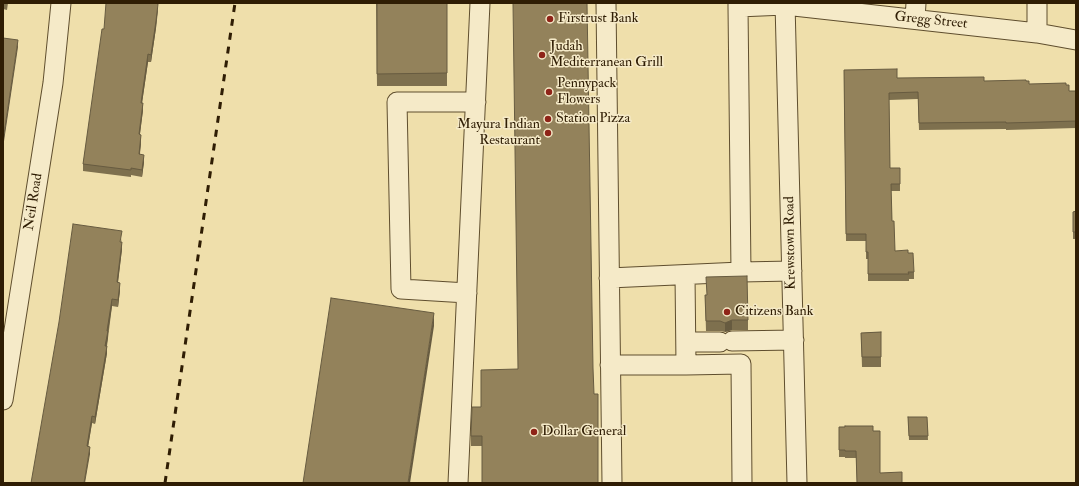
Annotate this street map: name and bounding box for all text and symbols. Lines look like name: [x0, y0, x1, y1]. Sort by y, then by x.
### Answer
street label: Gregg Street: [894, 9, 968, 33]
place label: Firstrust Bank: [558, 11, 639, 27]
marker: Firstrust Bank: [545, 14, 555, 24]
place label: Judah Mediterranean Grill: [550, 39, 663, 72]
marker: Judah Mediterranean Grill: [537, 50, 547, 60]
place label: Pennypack Flowers: [557, 76, 616, 108]
marker: Pennypack Flowers: [544, 87, 554, 97]
place label: Station Pizza: [556, 111, 630, 127]
marker: Station Pizza: [543, 114, 553, 124]
place label: Mayura Indian Restaurant: [457, 117, 540, 150]
marker: Mayura Indian Restaurant: [543, 128, 553, 138]
street label: Neil Road: [21, 172, 47, 232]
street label: Krewstown Road: [782, 196, 800, 290]
place label: Citizens Bank: [735, 304, 813, 320]
marker: Citizens Bank: [722, 307, 732, 317]
place label: Dollar General: [542, 424, 626, 440]
marker: Dollar General: [529, 427, 539, 437]

